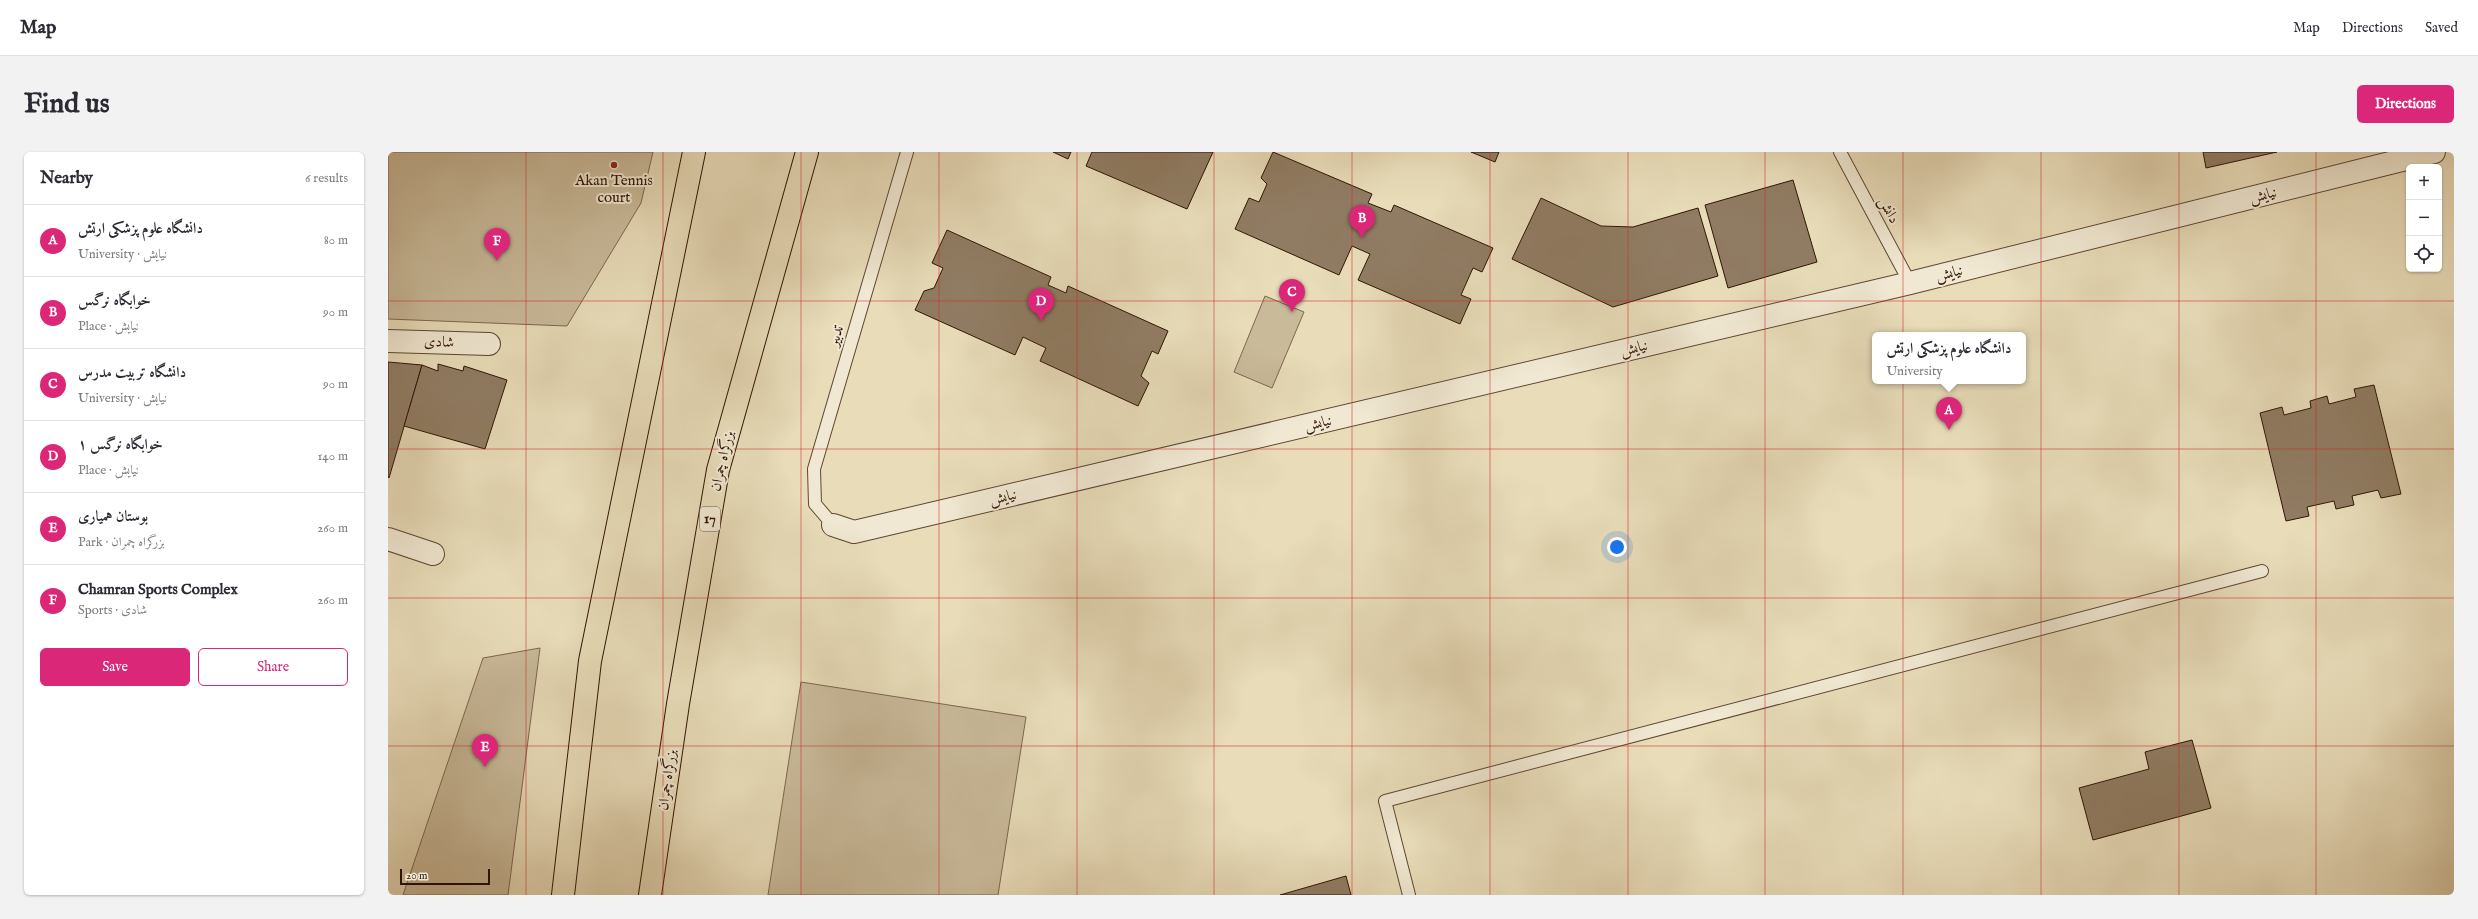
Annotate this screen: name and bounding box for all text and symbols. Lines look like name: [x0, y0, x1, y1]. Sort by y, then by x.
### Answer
text: Map: [20, 16, 56, 40]
text: Map: [2293, 19, 2320, 37]
text: Directions: [2342, 19, 2403, 37]
text: Saved: [2425, 19, 2458, 37]
button: Directions: [2357, 85, 2454, 123]
text: Find us: [24, 87, 110, 122]
marker: Akan Tennis court: [609, 160, 619, 170]
map controls: [2406, 164, 2442, 272]
button: +: [2406, 164, 2442, 200]
text: Nearby: [40, 168, 93, 189]
text: 6 results: [305, 170, 348, 187]
place label: Akan Tennis court: [574, 171, 653, 207]
street label: نیایش: [2247, 182, 2279, 208]
street label: دانش: [1874, 193, 1904, 227]
button: −: [2406, 200, 2442, 236]
pin: B: [1349, 205, 1375, 238]
text: دانشگاه علوم پزشکی ارتش: [78, 219, 203, 238]
pin: F: [484, 228, 510, 261]
text: A: [49, 232, 57, 249]
text: 80 m: [324, 232, 348, 249]
button: locate: [2406, 236, 2442, 272]
text: University · نیایش: [78, 246, 167, 263]
street label: نیایش: [1933, 260, 1965, 286]
pin: C: [1279, 279, 1305, 312]
pin: D: [1028, 288, 1054, 321]
text: خوابگاه نرگس: [78, 291, 151, 310]
text: B: [49, 304, 57, 321]
text: 90 m: [323, 304, 348, 321]
text: Place · نیایش: [78, 318, 139, 335]
street label: تدبیر: [823, 323, 848, 351]
street label: شادی: [424, 332, 454, 352]
popup: [1872, 332, 2026, 384]
street label: نیایش: [1618, 336, 1650, 360]
text: دانشگاه علوم پزشکی ارتش: [1886, 339, 2012, 358]
text: دانشگاه تربیت مدرس: [78, 363, 186, 382]
text: University: [1886, 363, 1943, 380]
text: C: [48, 376, 58, 393]
text: 90 m: [323, 376, 348, 393]
text: University · نیایش: [78, 390, 167, 407]
pin: A: [1936, 397, 1962, 430]
street label: نیایش: [1302, 411, 1334, 435]
street label: بزرگراه چمران: [705, 428, 738, 493]
text: خوابگاه نرگس ۱: [78, 435, 163, 454]
text: D: [48, 448, 58, 465]
text: 140 m: [318, 448, 348, 465]
text: Place · نیایش: [78, 462, 139, 479]
street label: نیایش: [987, 485, 1019, 509]
text: بوستان همیاری: [78, 507, 148, 526]
road number: 17: [700, 507, 720, 531]
text: E: [48, 520, 58, 537]
text: 260 m: [317, 520, 348, 537]
text: Park · بزرگراه چمران: [78, 534, 164, 551]
your location: [1607, 537, 1627, 557]
text: Chamran Sports Complex: [78, 580, 238, 599]
text: F: [49, 592, 57, 609]
text: 260 m: [317, 592, 348, 609]
text: Sports · شادی: [78, 602, 147, 619]
button: Save: [40, 648, 190, 686]
button: Share: [198, 648, 348, 686]
pin: E: [472, 734, 498, 767]
street label: بزرگراه چمران: [652, 748, 681, 812]
scale bar: [400, 867, 490, 886]
text: 20 m: [406, 869, 427, 883]

